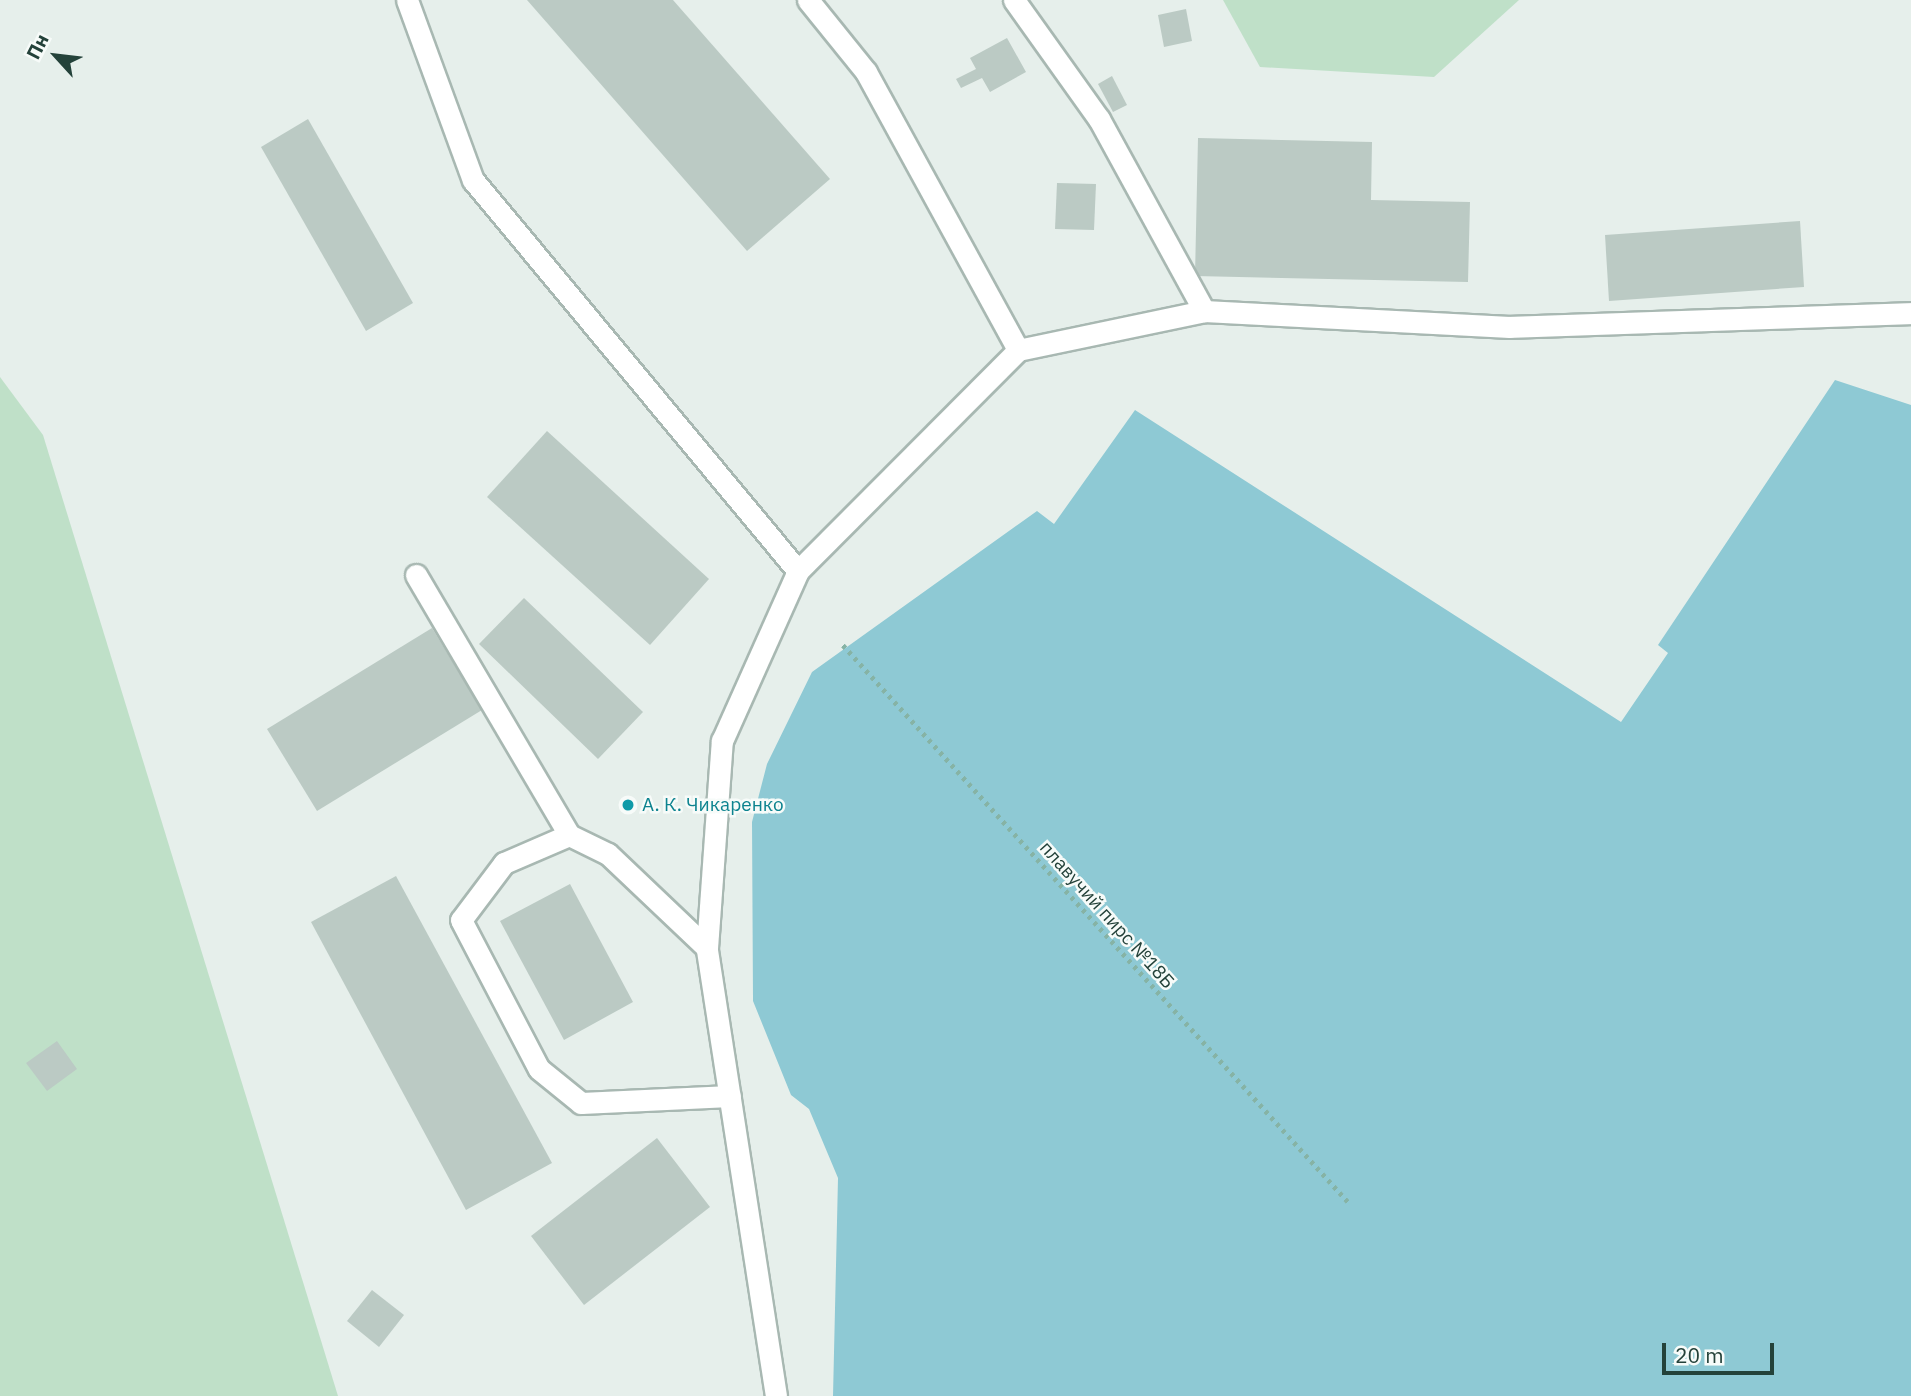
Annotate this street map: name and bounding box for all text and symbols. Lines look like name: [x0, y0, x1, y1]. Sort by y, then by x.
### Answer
north arrow: [21, 21, 91, 91]
text: Пн: [21, 30, 54, 63]
place label: А. К. Чикаренко: [642, 794, 784, 816]
marker: А. К. Чикаренко: [620, 797, 636, 813]
street label: плавучий пирс №18Б: [1035, 837, 1179, 993]
scale bar: [1666, 1330, 1778, 1374]
text: 20 m: [1675, 1341, 1724, 1369]

